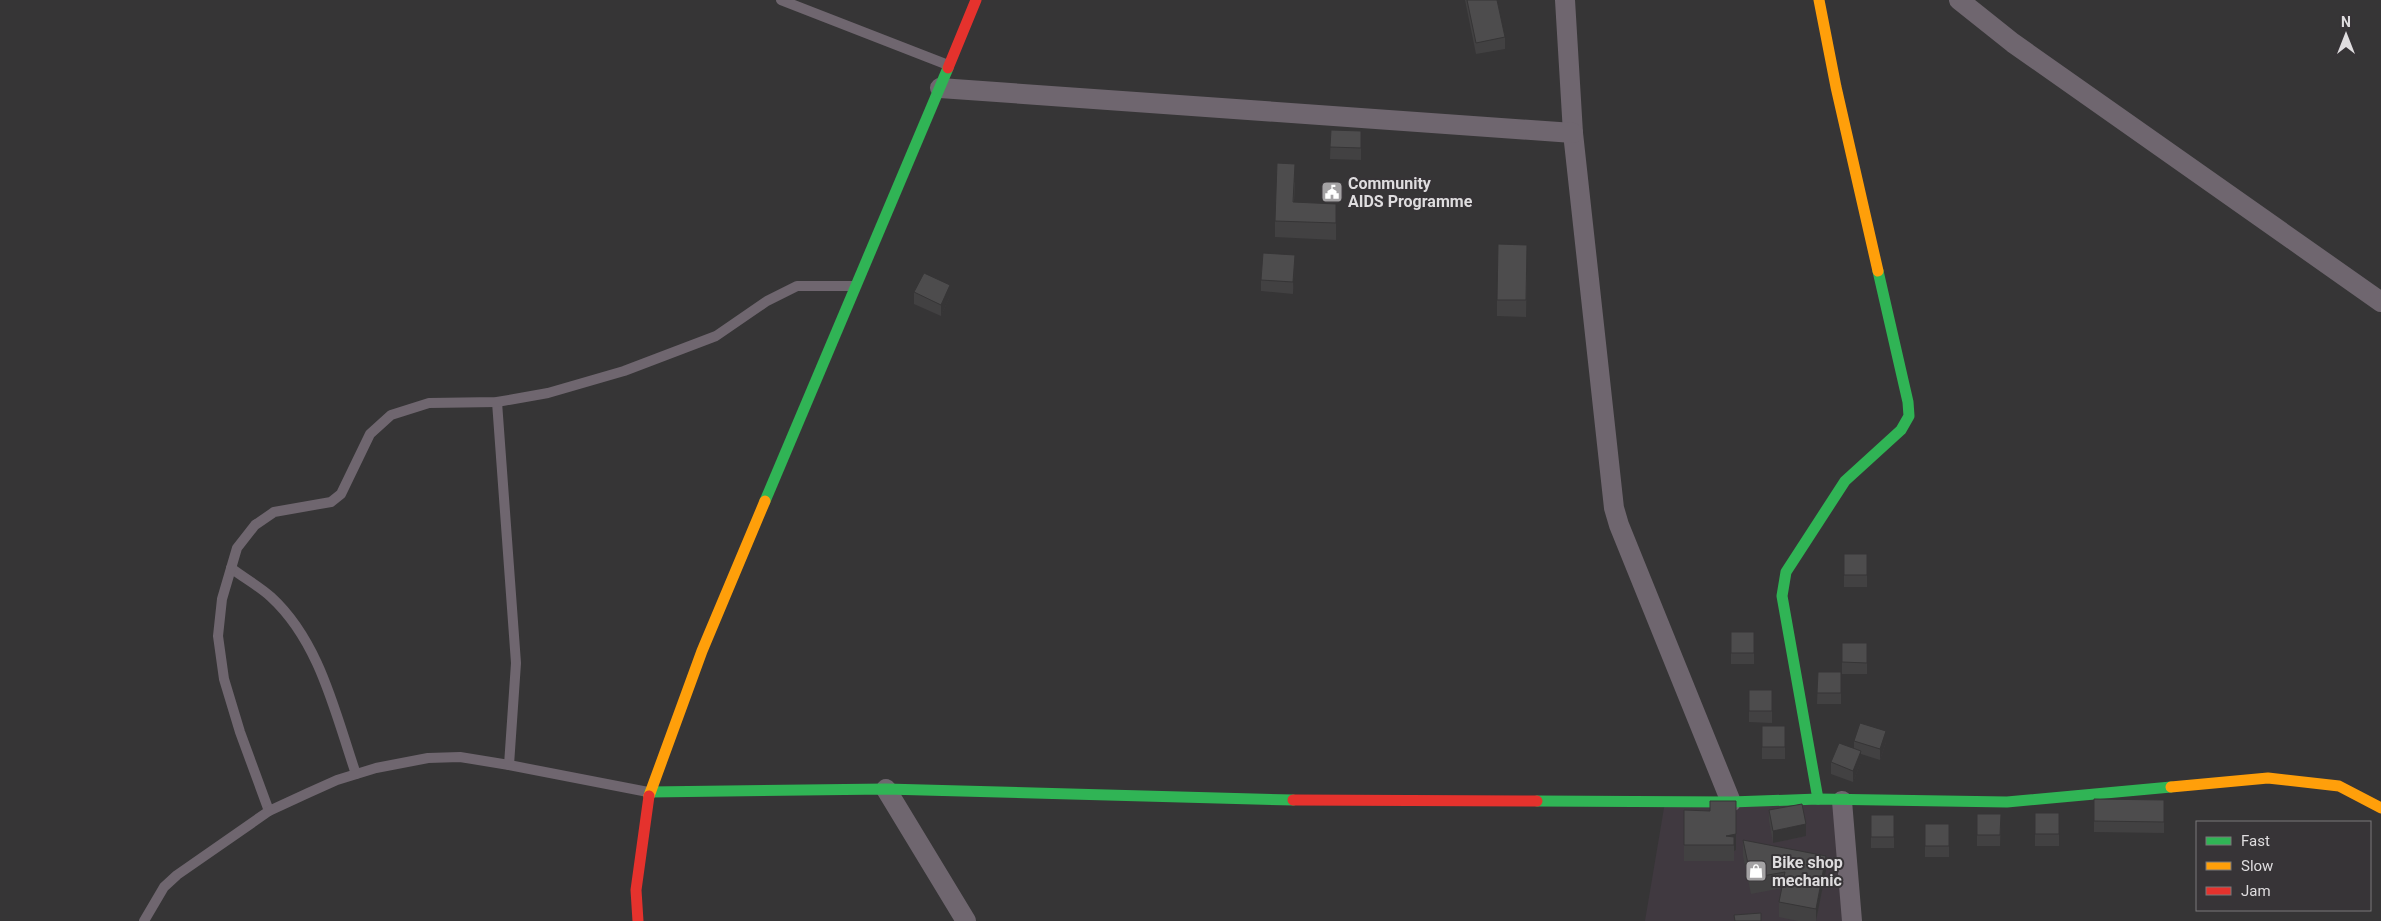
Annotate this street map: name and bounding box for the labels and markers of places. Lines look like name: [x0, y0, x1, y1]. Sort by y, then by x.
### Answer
place label: Community AIDS Programme: [1348, 174, 1473, 211]
public building icon: Community AIDS Programme: [1320, 180, 1344, 204]
place label: Bike shop mechanic: [1772, 853, 1843, 890]
shop icon: Bike shop mechanic: [1744, 859, 1768, 883]

